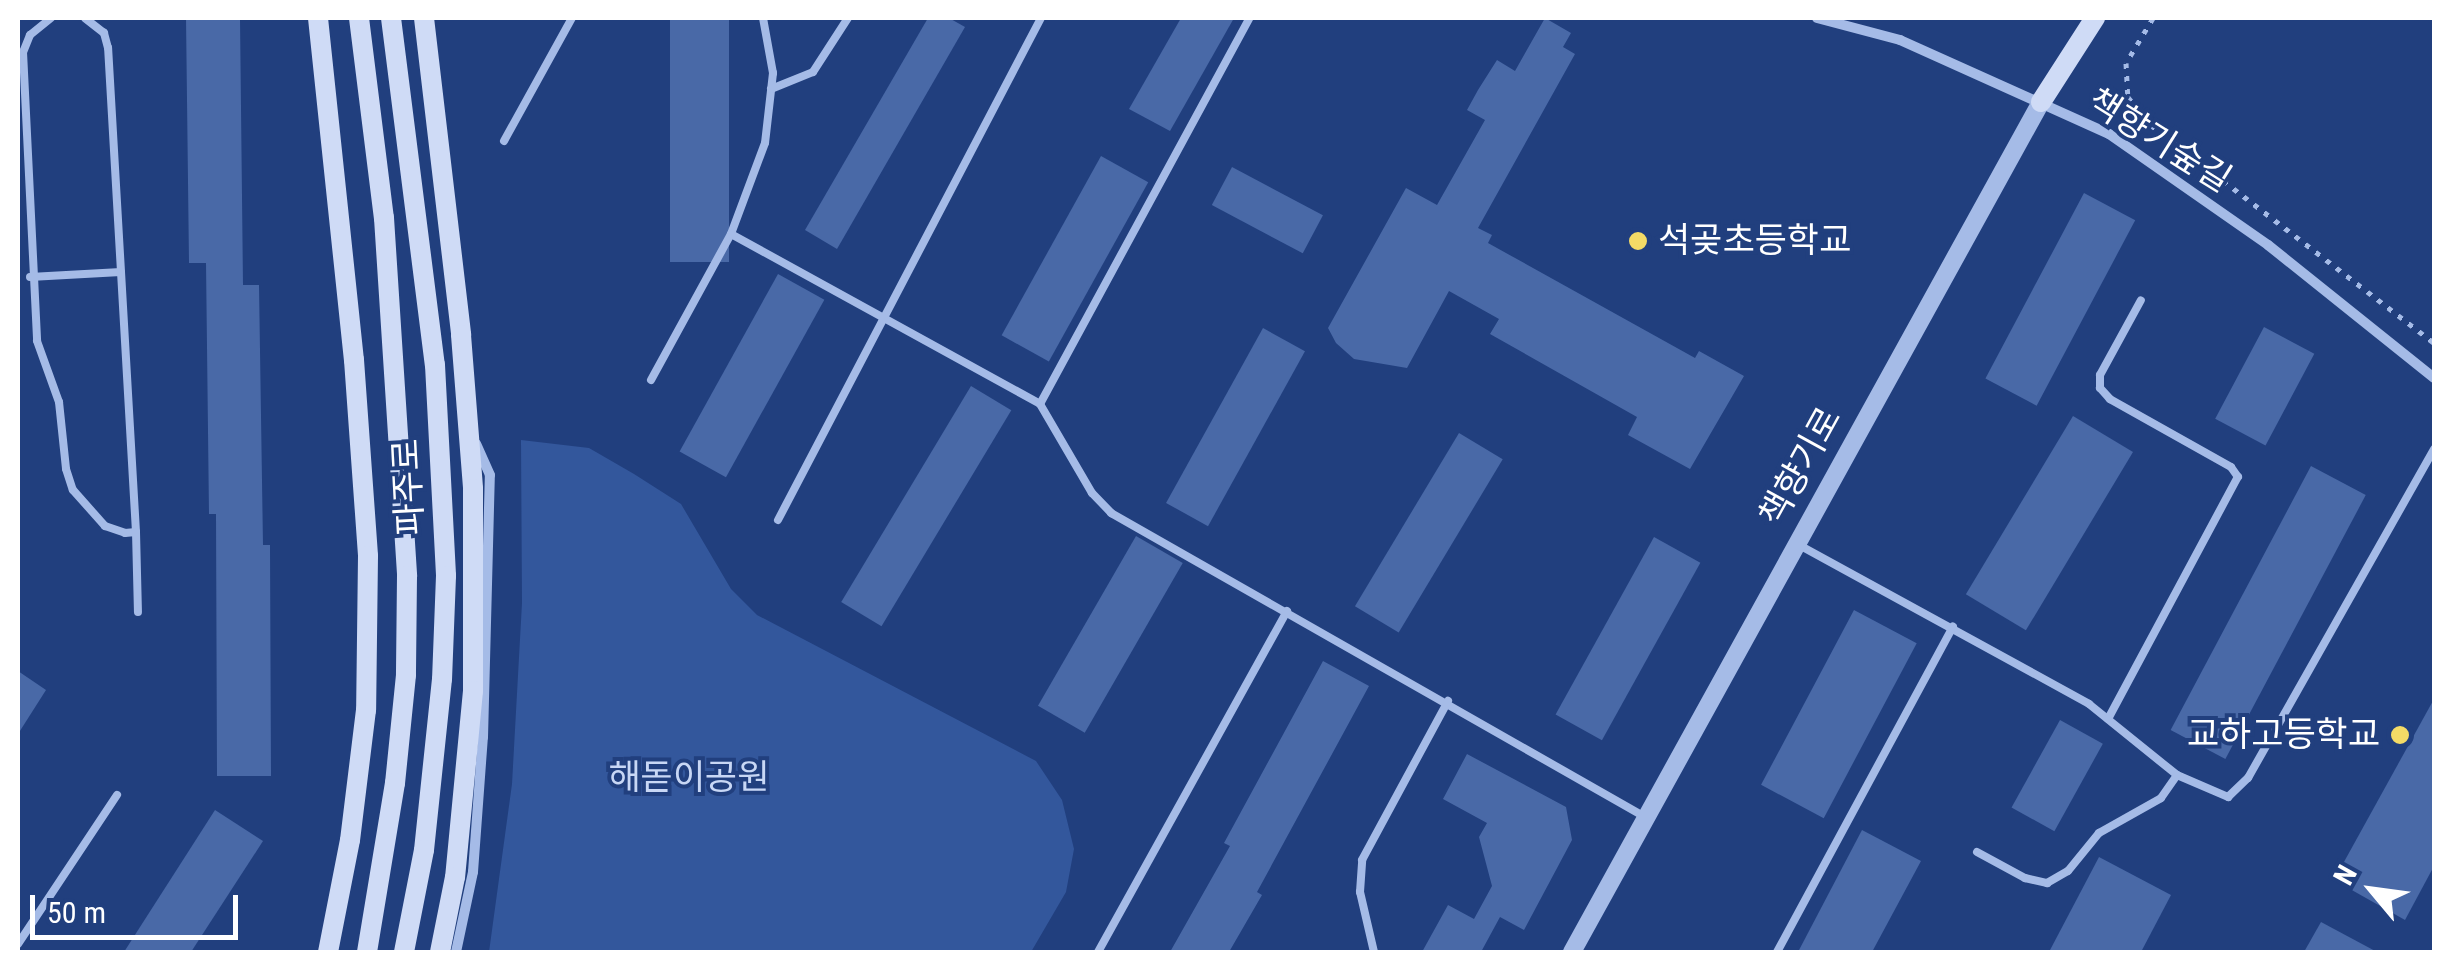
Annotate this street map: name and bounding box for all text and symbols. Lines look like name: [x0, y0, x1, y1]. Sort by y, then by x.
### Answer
street label: 책향기숲길: [2080, 81, 2238, 201]
place label: 석곶초등학교: [1658, 220, 1851, 262]
marker: 석곶초등학교: [1627, 230, 1649, 252]
street label: 책향기로: [1751, 400, 1851, 534]
street label: 파주로: [386, 438, 432, 536]
place label: 교하고등학교: [2187, 714, 2380, 756]
marker: 교하고등학교: [2389, 724, 2411, 746]
park label: 해돋이공원: [609, 757, 769, 799]
north arrow: [2322, 840, 2422, 940]
text: N: [2327, 860, 2364, 891]
scale bar: [35, 875, 242, 937]
text: 50 m: [47, 895, 106, 930]

